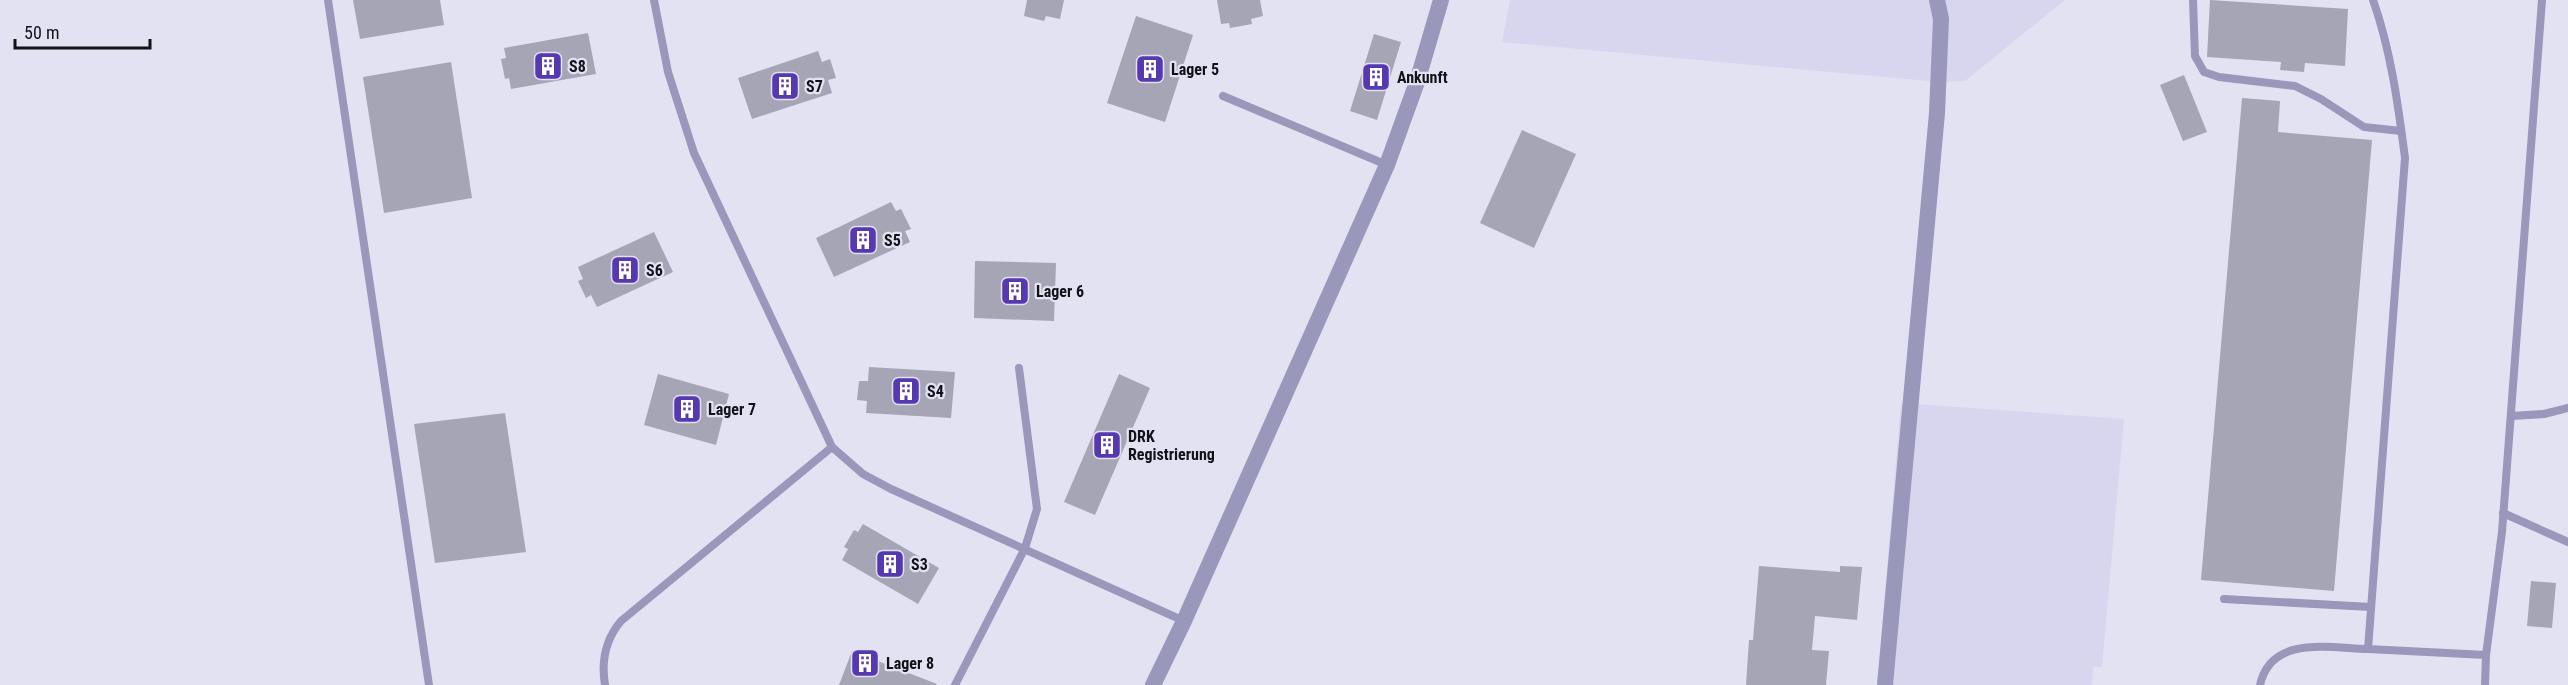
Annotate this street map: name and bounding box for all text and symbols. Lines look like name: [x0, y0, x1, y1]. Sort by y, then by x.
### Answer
scale bar: [15, 12, 150, 50]
text: 50 m: [24, 22, 59, 43]
building icon: S8: [532, 50, 564, 82]
building icon: Lager 5: [1134, 53, 1166, 85]
place label: S8: [569, 57, 586, 76]
place label: Lager 5: [1171, 60, 1219, 79]
building icon: Ankunft: [1360, 61, 1392, 93]
place label: Ankunft: [1397, 68, 1448, 87]
building icon: S7: [769, 70, 801, 102]
place label: S7: [806, 77, 823, 96]
building icon: S5: [847, 224, 879, 256]
place label: S5: [884, 231, 901, 250]
building icon: S6: [609, 254, 641, 286]
place label: S6: [646, 261, 663, 280]
building icon: Lager 6: [999, 275, 1031, 307]
place label: Lager 6: [1036, 282, 1084, 301]
building icon: S4: [890, 375, 922, 407]
place label: S4: [927, 382, 944, 401]
building icon: Lager 7: [671, 393, 703, 425]
place label: Lager 7: [708, 400, 756, 419]
place label: DRK Registrierung: [1128, 427, 1215, 464]
building icon: DRK Registrierung: [1091, 429, 1123, 461]
building icon: S3: [874, 548, 906, 580]
place label: S3: [911, 555, 928, 574]
building icon: Lager 8: [849, 647, 881, 679]
place label: Lager 8: [886, 654, 934, 673]

